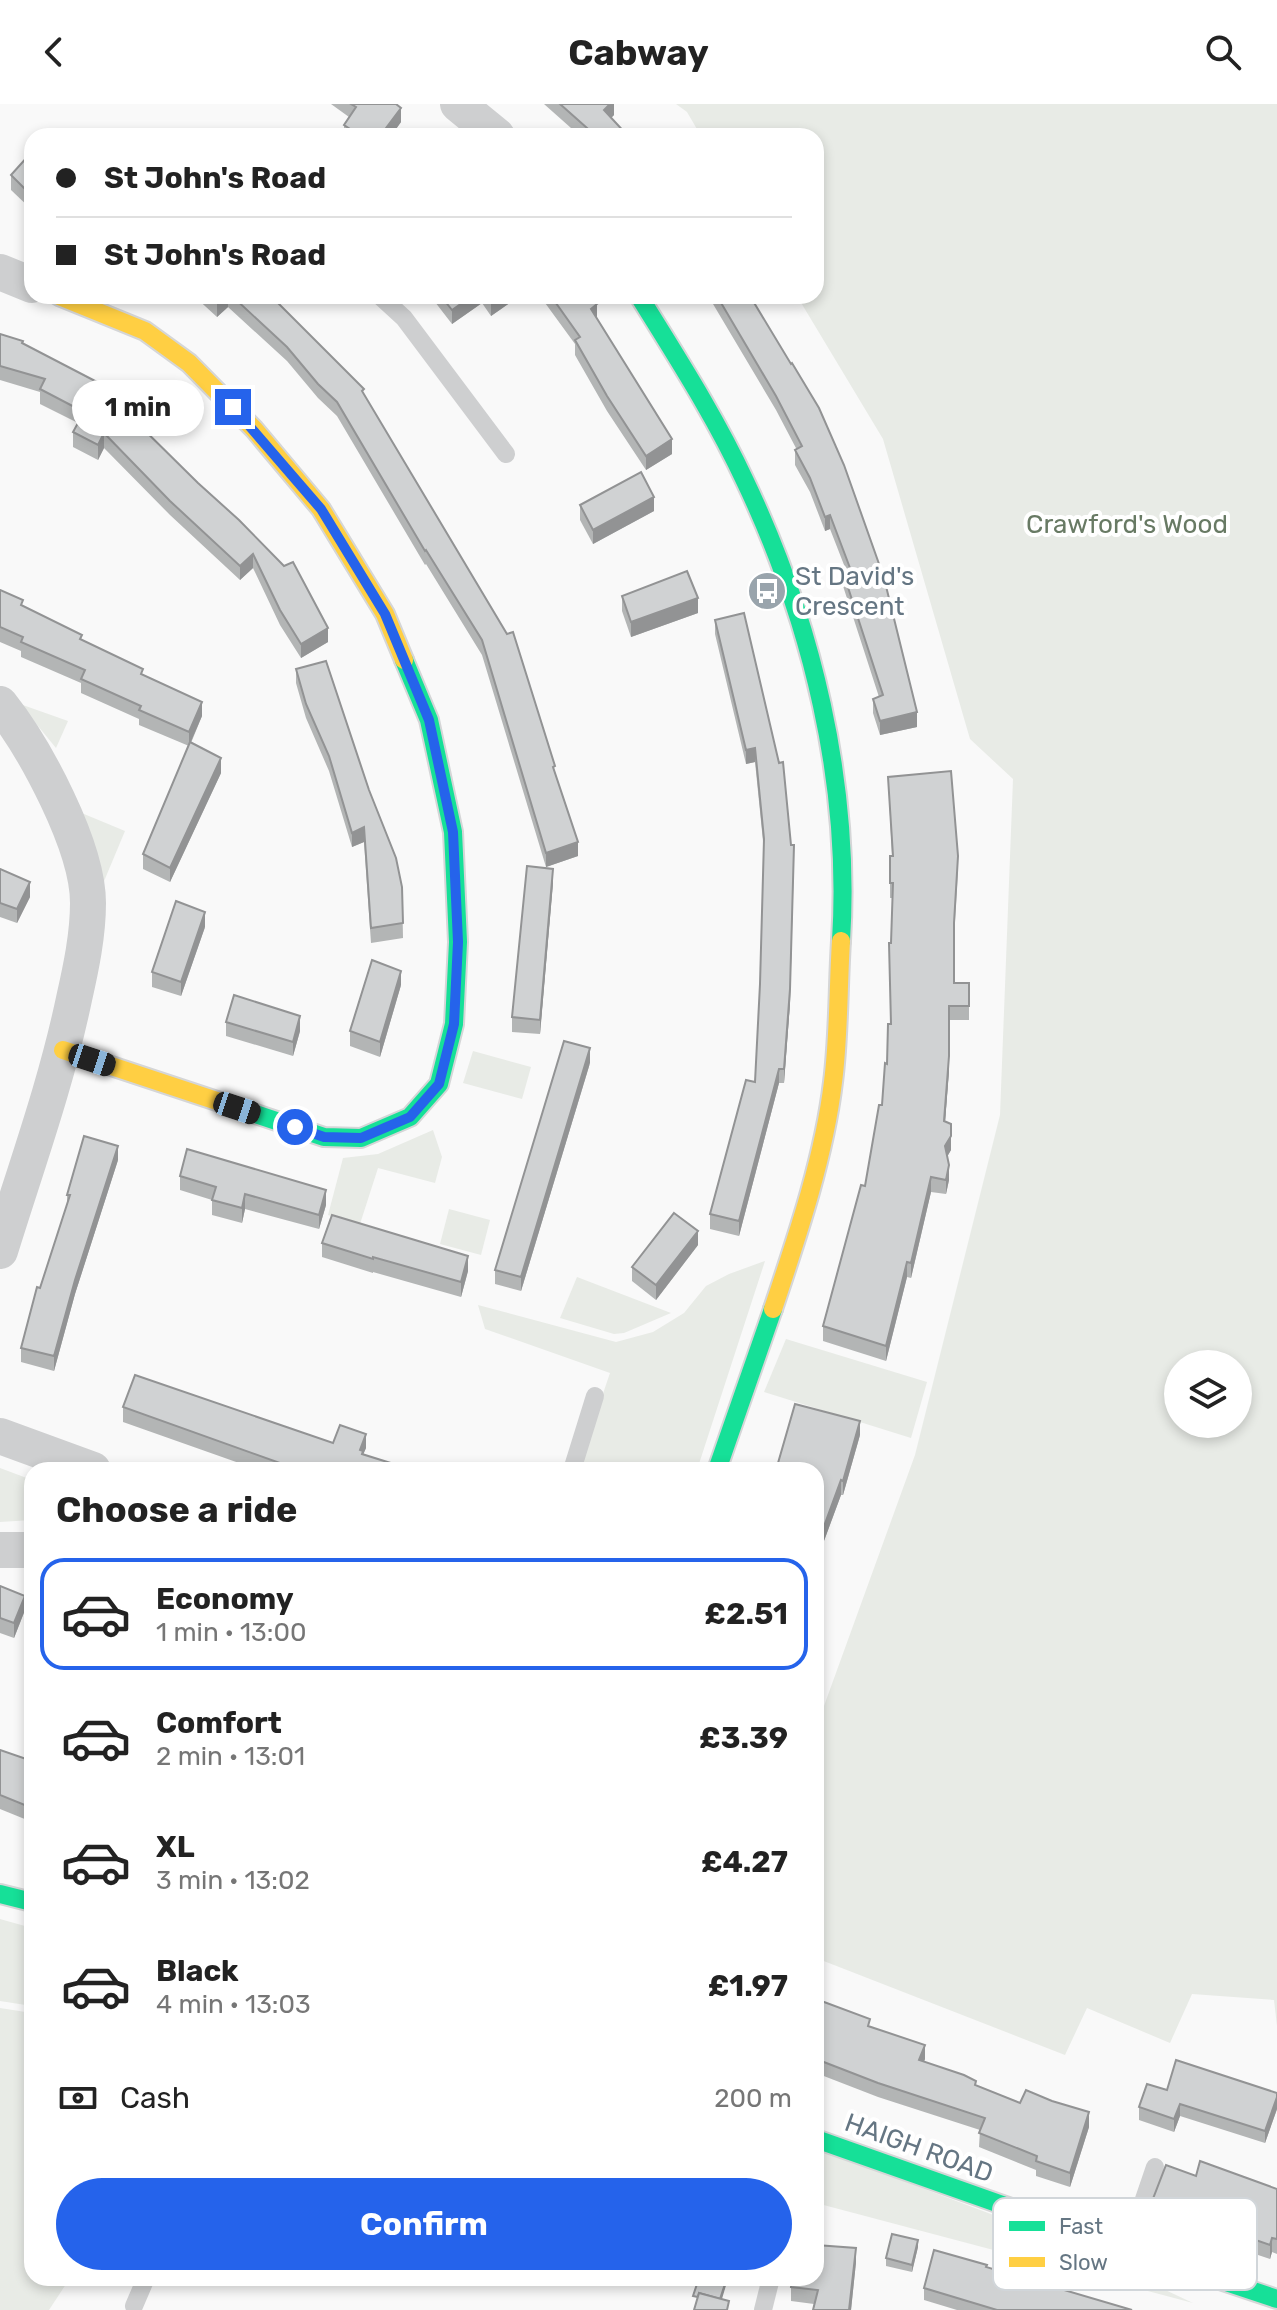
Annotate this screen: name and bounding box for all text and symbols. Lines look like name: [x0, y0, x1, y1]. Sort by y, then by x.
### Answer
icon: back: [32, 30, 76, 74]
icon: search: [1201, 30, 1245, 74]
text: Cabway: [568, 31, 709, 74]
text: St John's Road: [104, 160, 326, 196]
text: St John's Road: [104, 237, 326, 273]
callout: 1 min: [73, 379, 205, 435]
route end: [215, 389, 251, 425]
text: 1 min: [105, 392, 171, 423]
park label: Crawford's Wood: [1026, 509, 1228, 540]
place label: St David's Crescent: [795, 561, 914, 622]
bus stop icon: St David's Crescent: [746, 570, 788, 612]
car: [65, 1041, 119, 1079]
car: [210, 1089, 264, 1127]
route start: [277, 1109, 313, 1145]
map controls: [1164, 1350, 1252, 1438]
button: layers: [1164, 1350, 1252, 1438]
text: Choose a ride: [56, 1488, 297, 1531]
icon: car: [60, 1578, 132, 1650]
text: Economy: [156, 1581, 294, 1617]
text: £2.51: [704, 1596, 788, 1632]
text: 1 min · 13:00: [156, 1617, 306, 1648]
icon: car: [60, 1702, 132, 1774]
text: Comfort: [156, 1705, 282, 1741]
text: £3.39: [699, 1720, 788, 1756]
text: 2 min · 13:01: [156, 1741, 305, 1772]
icon: car: [60, 1826, 132, 1898]
text: XL: [156, 1829, 195, 1865]
text: £4.27: [701, 1844, 788, 1880]
text: 3 min · 13:02: [156, 1865, 310, 1896]
icon: car: [60, 1950, 132, 2022]
text: Black: [156, 1953, 239, 1989]
text: £1.97: [708, 1968, 788, 2004]
text: 4 min · 13:03: [156, 1989, 311, 2020]
icon: cash: [56, 2076, 100, 2120]
text: Cash: [120, 2080, 190, 2116]
text: 200 m: [714, 2083, 792, 2114]
street label: HAIGH ROAD: [841, 2107, 997, 2189]
button: Confirm: [56, 2178, 792, 2270]
legend: [993, 2198, 1257, 2290]
text: Fast: [1059, 2213, 1104, 2240]
text: Slow: [1059, 2249, 1108, 2276]

